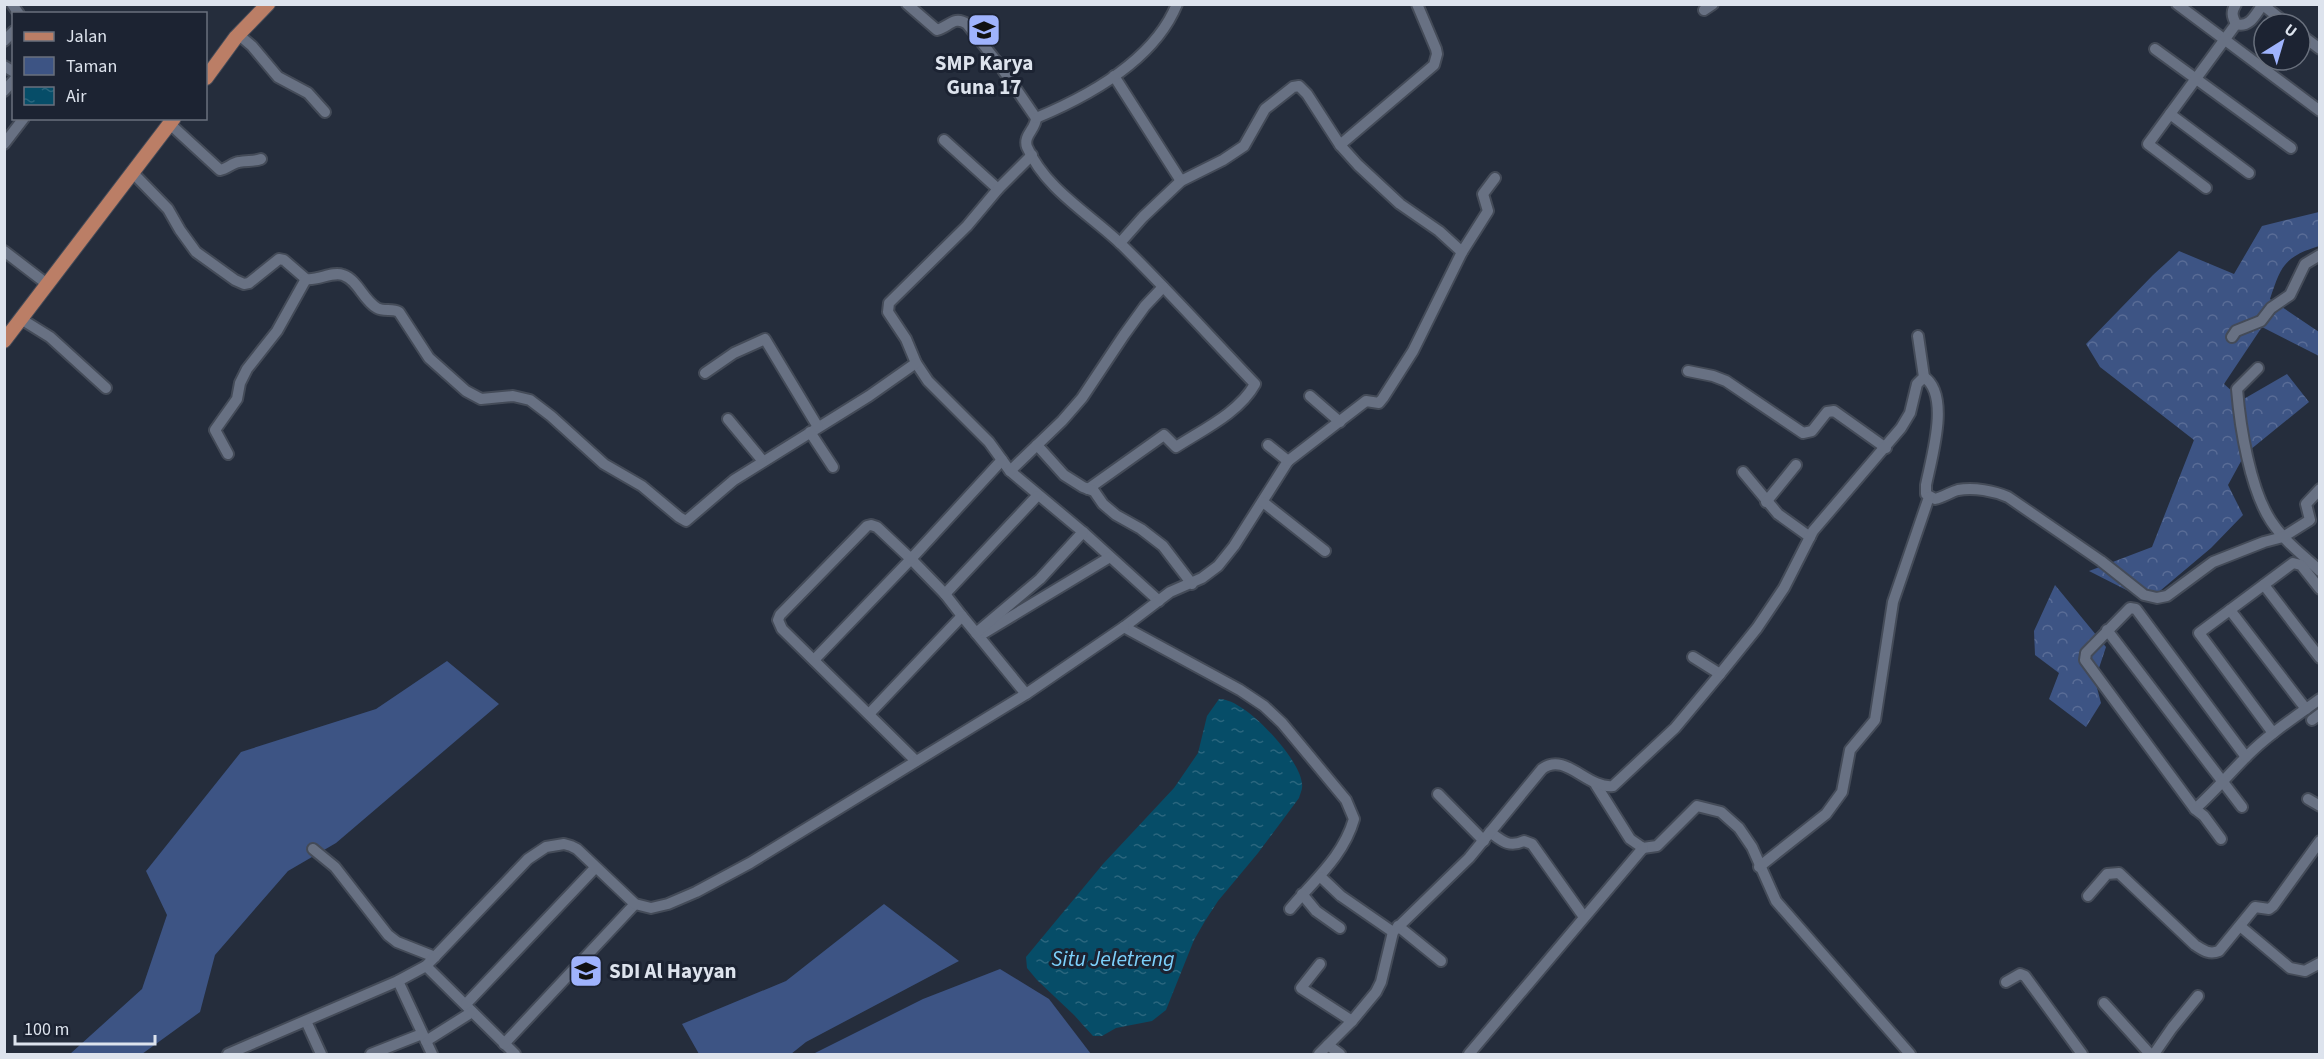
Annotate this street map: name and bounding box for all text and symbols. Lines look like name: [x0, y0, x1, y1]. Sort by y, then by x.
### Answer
legend: [12, 12, 207, 120]
school or university icon: SMP Karya Guna 17: [966, 12, 1002, 48]
north arrow: [2252, 12, 2312, 72]
text: U: [2280, 19, 2301, 43]
text: Jalan: [66, 24, 107, 49]
place label: SMP Karya Guna 17: [935, 48, 1033, 102]
text: Taman: [66, 54, 117, 79]
text: Air: [66, 84, 87, 109]
water label: Situ Jeletreng: [1051, 943, 1175, 975]
school or university icon: SDI Al Hayyan: [568, 953, 604, 989]
place label: SDI Al Hayyan: [609, 956, 737, 986]
scale bar: [15, 1008, 154, 1046]
text: 100 m: [24, 1017, 69, 1042]

